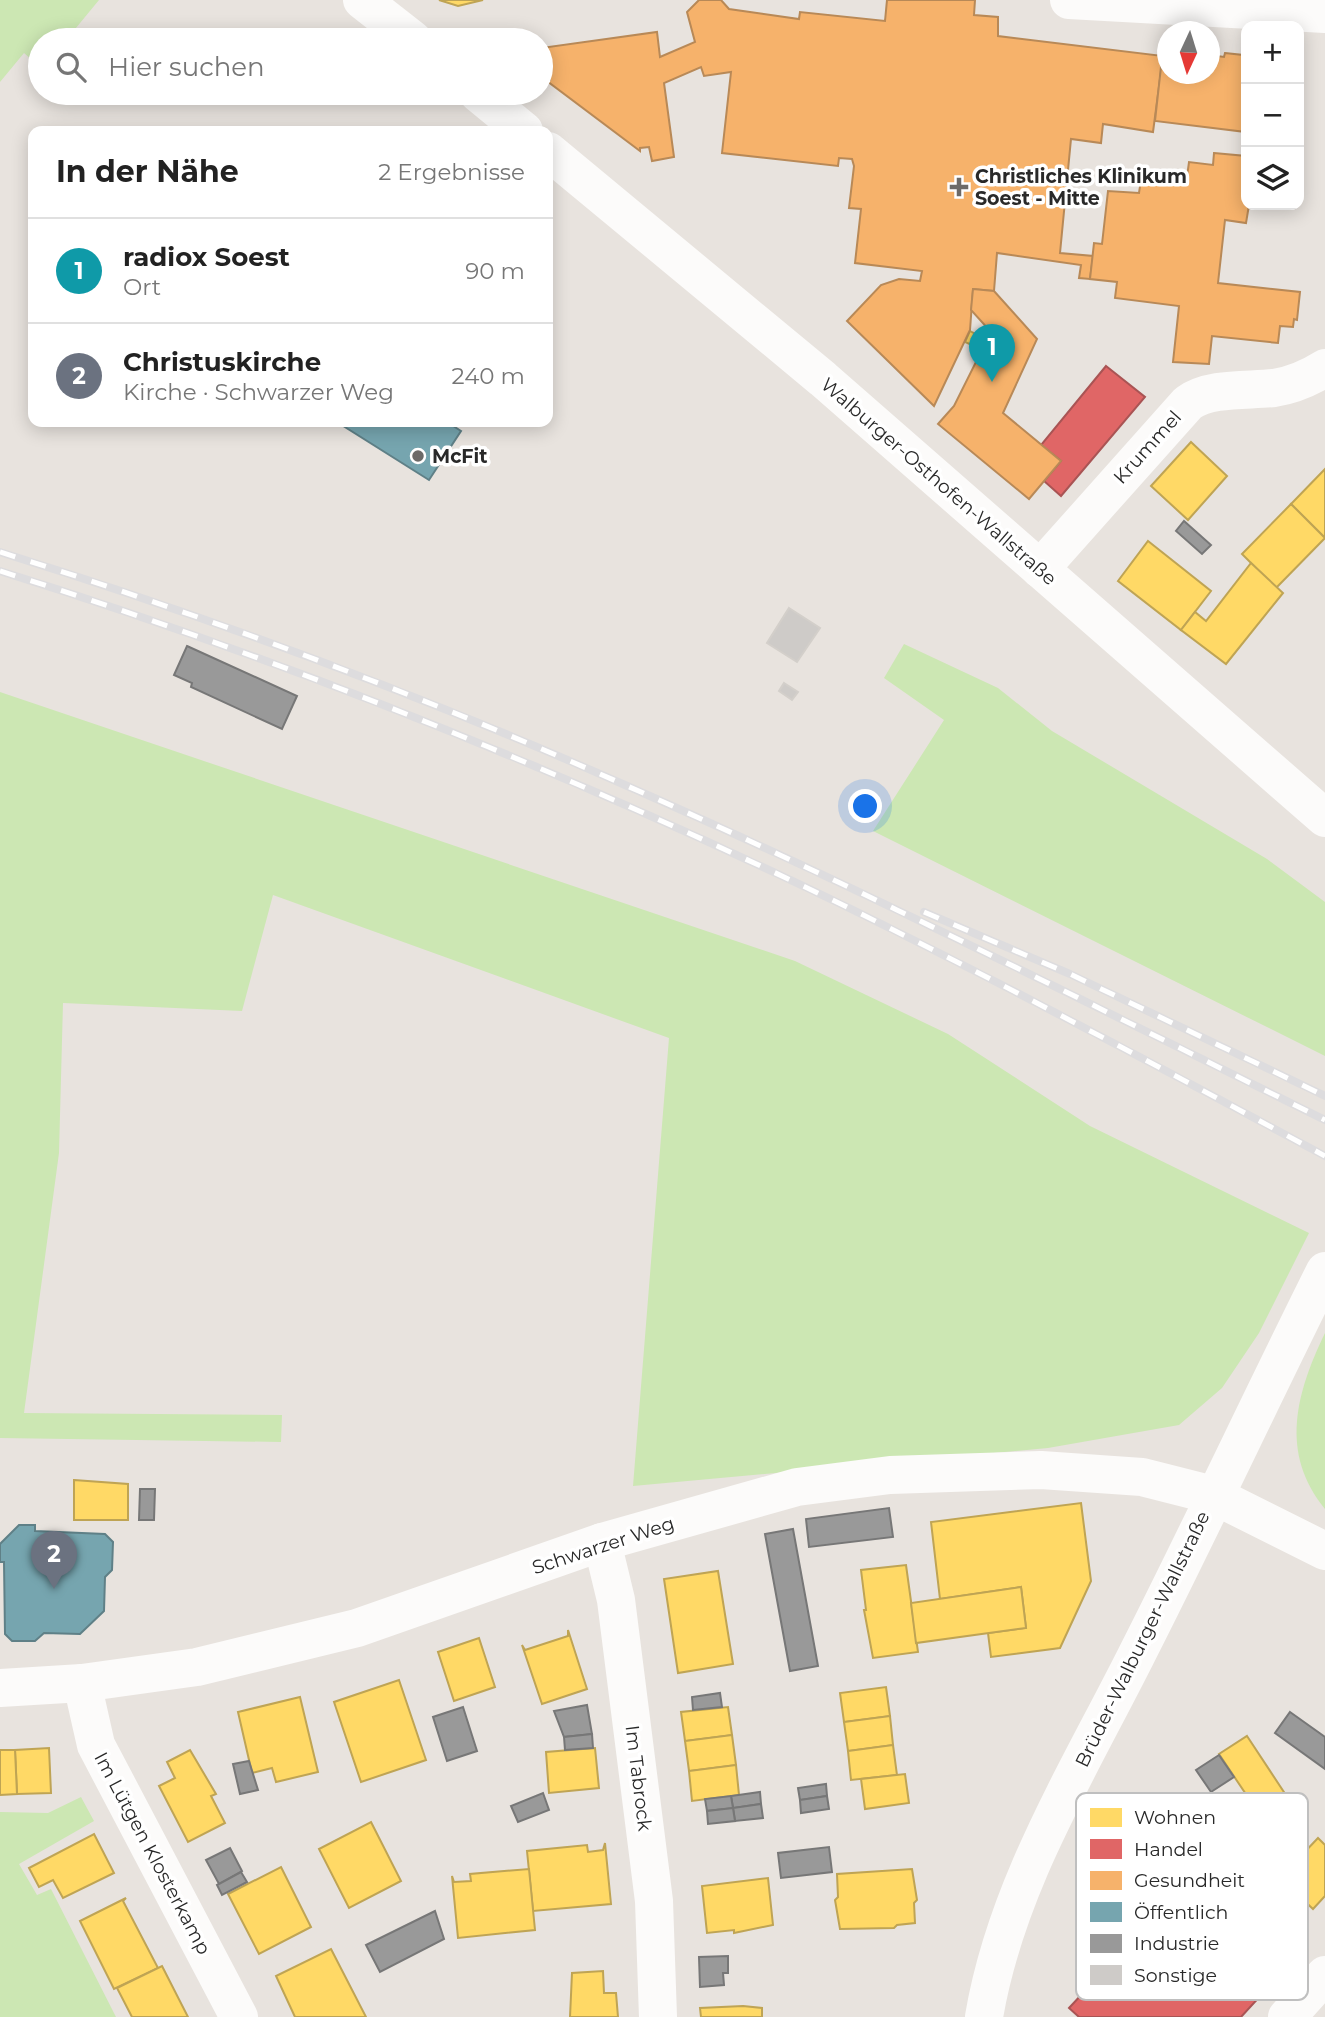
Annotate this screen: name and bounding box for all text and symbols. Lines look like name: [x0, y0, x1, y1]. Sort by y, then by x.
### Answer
north arrow: [1157, 21, 1220, 84]
map controls: [1241, 21, 1304, 210]
button: +: [1241, 21, 1304, 84]
search box: [28, 28, 553, 105]
icon: search: [52, 48, 90, 86]
text: Hier suchen: [108, 51, 265, 83]
button: −: [1241, 84, 1304, 147]
button: layers: [1241, 147, 1304, 210]
text: In der Nähe: [56, 153, 239, 190]
text: 2 Ergebnisse: [378, 158, 525, 186]
place label: Christliches Klinikum Soest - Mitte: [975, 165, 1187, 210]
marker: Christliches Klinikum Soest - Mitte: [949, 177, 969, 197]
text: radiox Soest: [123, 241, 290, 273]
text: 1: [74, 257, 84, 285]
text: 90 m: [465, 257, 525, 285]
text: Ort: [123, 273, 161, 301]
pin: 1: [969, 324, 1015, 382]
text: Christuskirche: [123, 346, 321, 378]
text: 2: [72, 362, 86, 390]
text: 240 m: [452, 362, 525, 390]
street label: Walburger-Osthofen-Wallstraße: [816, 373, 1061, 590]
text: Kirche · Schwarzer Weg: [123, 378, 394, 406]
street label: Krummel: [1109, 406, 1186, 489]
place label: McFit: [432, 445, 488, 468]
marker: McFit: [410, 448, 426, 464]
your location: [848, 789, 882, 823]
street label: Brüder-Walburger-Wallstraße: [1070, 1507, 1215, 1771]
street label: Schwarzer Weg: [529, 1512, 677, 1579]
pin: 2: [31, 1531, 77, 1589]
street label: Im Tabrock: [621, 1724, 656, 1833]
street label: Im Lütgen Klosterkamp: [89, 1748, 216, 1958]
legend: [1076, 1793, 1308, 2000]
text: Wohnen: [1134, 1806, 1216, 1829]
text: Handel: [1134, 1838, 1203, 1861]
text: Gesundheit: [1134, 1869, 1245, 1892]
text: Öffentlich: [1134, 1901, 1228, 1924]
text: Industrie: [1134, 1932, 1219, 1955]
text: Sonstige: [1134, 1964, 1217, 1987]

